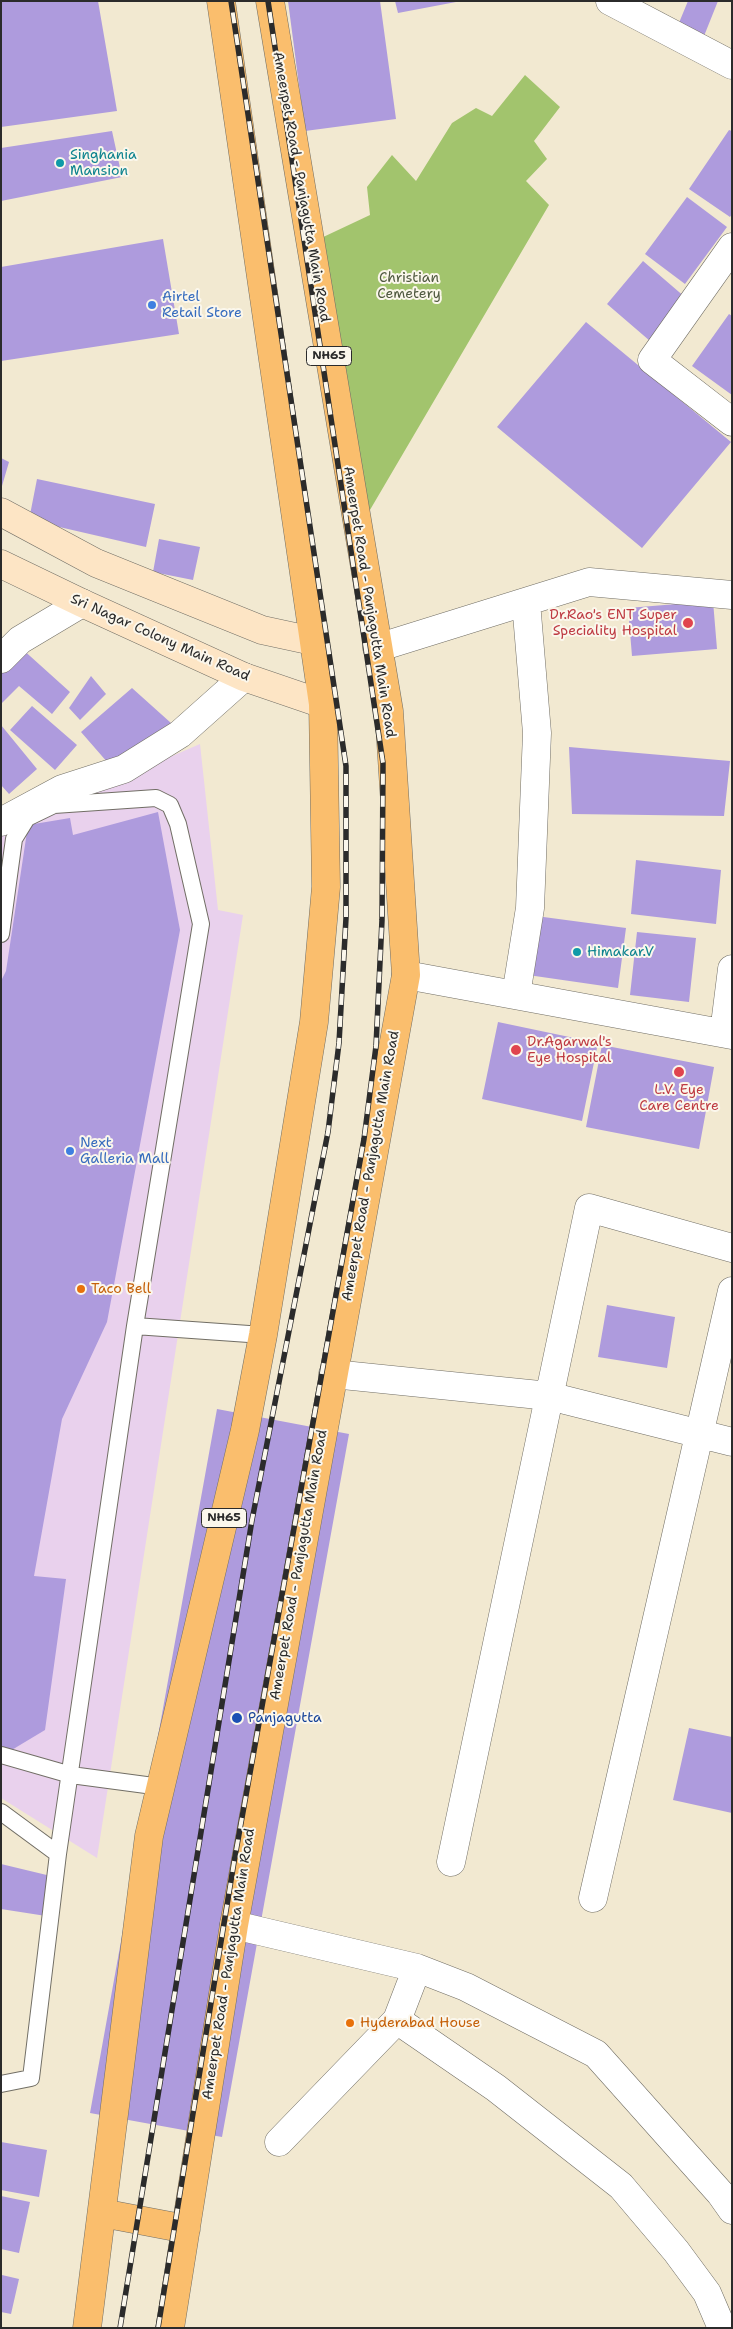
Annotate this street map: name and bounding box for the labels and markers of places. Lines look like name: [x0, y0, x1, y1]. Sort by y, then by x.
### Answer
place label: Singhania Mansion: [70, 147, 137, 180]
marker: Singhania Mansion: [54, 157, 66, 169]
place label: Airtel Retail Store: [162, 289, 242, 322]
marker: Airtel Retail Store: [146, 299, 158, 311]
place label: Dr.Rao's ENT Super Speciality Hospital: [549, 607, 677, 640]
marker: Dr.Rao's ENT Super Speciality Hospital: [681, 616, 695, 630]
place label: Himakar.V: [587, 944, 654, 960]
marker: Himakar.V: [571, 946, 583, 958]
place label: Dr.Agarwal's Eye Hospital: [527, 1034, 612, 1066]
marker: Dr.Agarwal's Eye Hospital: [509, 1043, 523, 1057]
marker: L.V. Eye Care Centre: [672, 1065, 686, 1079]
place label: L.V. Eye Care Centre: [639, 1082, 719, 1114]
place label: Next Galleria Mall: [80, 1135, 169, 1168]
marker: Next Galleria Mall: [64, 1145, 76, 1157]
place label: Taco Bell: [91, 1281, 151, 1297]
marker: Taco Bell: [75, 1283, 87, 1295]
place label: Panjagutta: [248, 1710, 322, 1726]
marker: Panjagutta: [230, 1711, 244, 1725]
place label: Hyderabad House: [360, 2015, 481, 2031]
marker: Hyderabad House: [344, 2017, 356, 2029]

